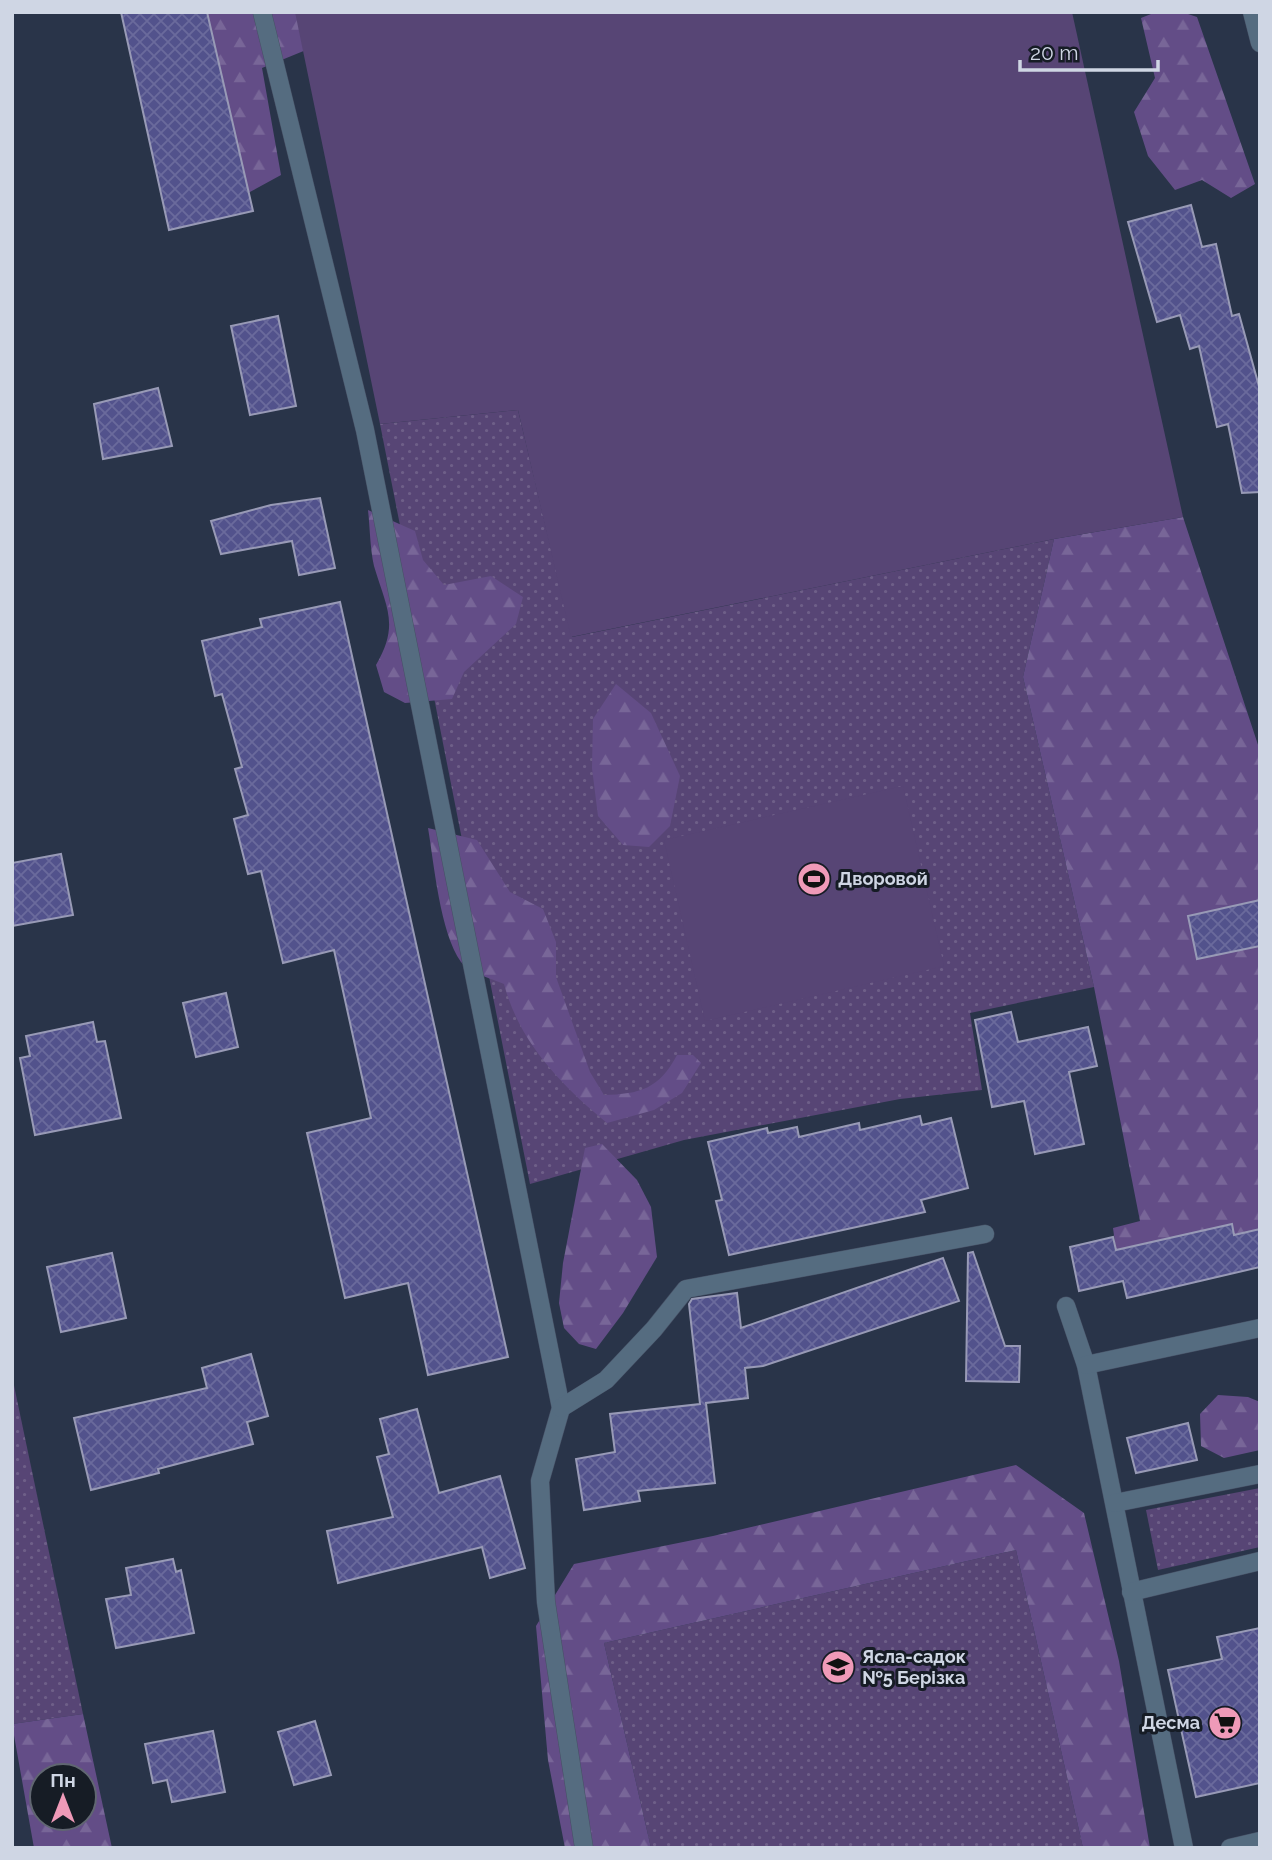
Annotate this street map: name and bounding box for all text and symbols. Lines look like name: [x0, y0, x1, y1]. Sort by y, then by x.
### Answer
scale bar: [1020, 28, 1158, 72]
text: 20 m: [1030, 40, 1078, 65]
sports icon: Дворовой: [795, 860, 833, 898]
place label: Дворовой: [838, 868, 928, 889]
place label: Ясла-садок №5 Берізка: [862, 1646, 966, 1688]
school or university icon: Ясла-садок №5 Берізка: [819, 1648, 857, 1686]
supermarket icon: Десма: [1206, 1704, 1244, 1742]
place label: Десма: [1141, 1712, 1200, 1733]
north arrow: [28, 1762, 98, 1832]
text: Пн: [50, 1769, 76, 1791]

